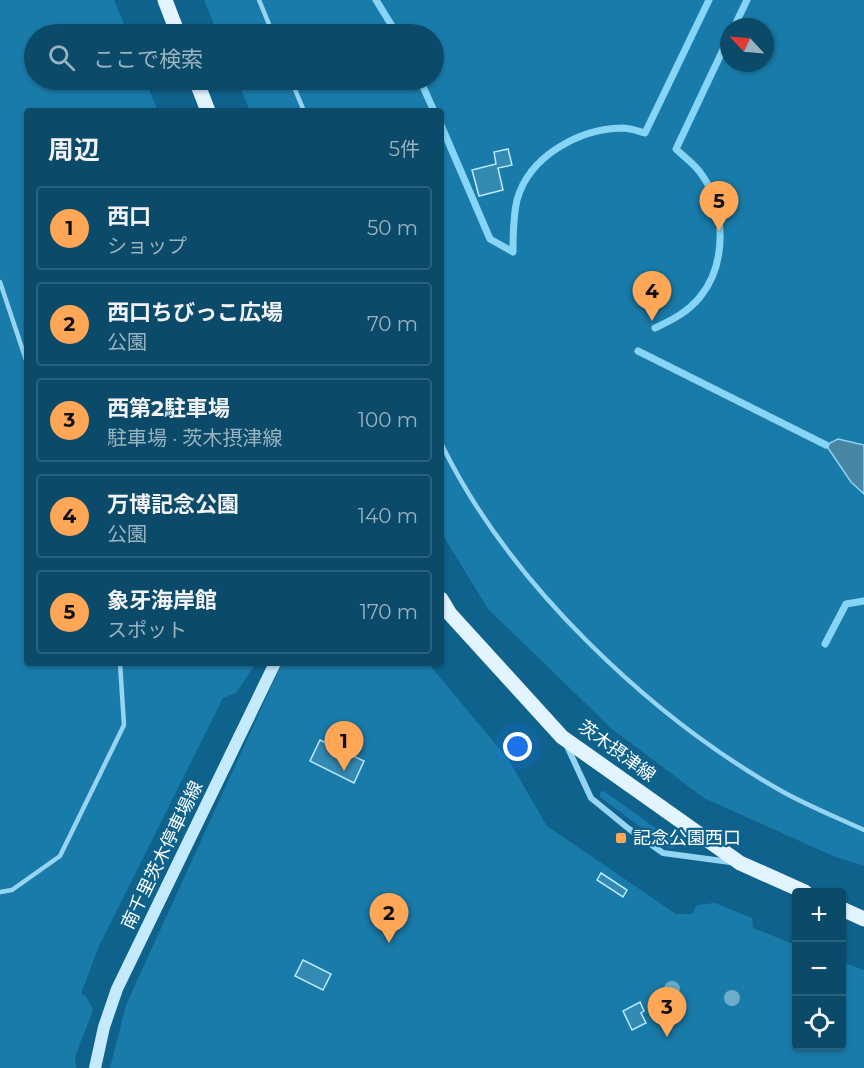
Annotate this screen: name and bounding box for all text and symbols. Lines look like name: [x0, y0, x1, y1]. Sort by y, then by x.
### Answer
north arrow: [720, 18, 774, 72]
search box: [24, 24, 444, 90]
icon: search: [45, 41, 78, 74]
text: ここで検索: [93, 46, 203, 73]
text: 周辺: [48, 134, 100, 166]
text: 5件: [389, 137, 420, 161]
pin: 5: [700, 182, 738, 231]
text: 西口: [107, 203, 151, 230]
text: 1: [66, 216, 73, 240]
text: 50 m: [367, 216, 418, 240]
text: ショップ: [107, 234, 187, 258]
pin: 4: [632, 272, 672, 321]
text: 西口ちびっこ広場: [107, 299, 283, 326]
text: 2: [64, 312, 75, 336]
text: 70 m: [367, 312, 418, 336]
text: 公園: [107, 330, 147, 354]
text: 西第2駐車場: [107, 395, 230, 422]
text: 3: [64, 408, 75, 432]
text: 100 m: [358, 408, 418, 432]
text: 駐車場 · 茨木摂津線: [107, 426, 283, 450]
text: 万博記念公園: [107, 491, 239, 518]
text: 4: [63, 504, 76, 528]
text: 140 m: [358, 504, 418, 528]
text: 公園: [107, 522, 147, 546]
text: 象牙海岸館: [107, 587, 217, 614]
text: 5: [64, 600, 75, 624]
text: 170 m: [360, 600, 418, 624]
text: スポット: [107, 618, 187, 642]
street label: 茨木摂津線: [574, 716, 660, 786]
pin: 1: [324, 722, 364, 771]
your location: [503, 732, 532, 761]
street label: 南千里茨木停車場線: [117, 777, 207, 933]
place label: 記念公園西口: [633, 827, 741, 849]
marker: 記念公園西口: [614, 831, 628, 845]
map controls: [792, 888, 846, 1050]
button: +: [792, 888, 846, 942]
pin: 2: [370, 894, 408, 943]
button: −: [792, 942, 846, 996]
pin: 3: [648, 988, 686, 1037]
button: locate: [792, 996, 846, 1050]

